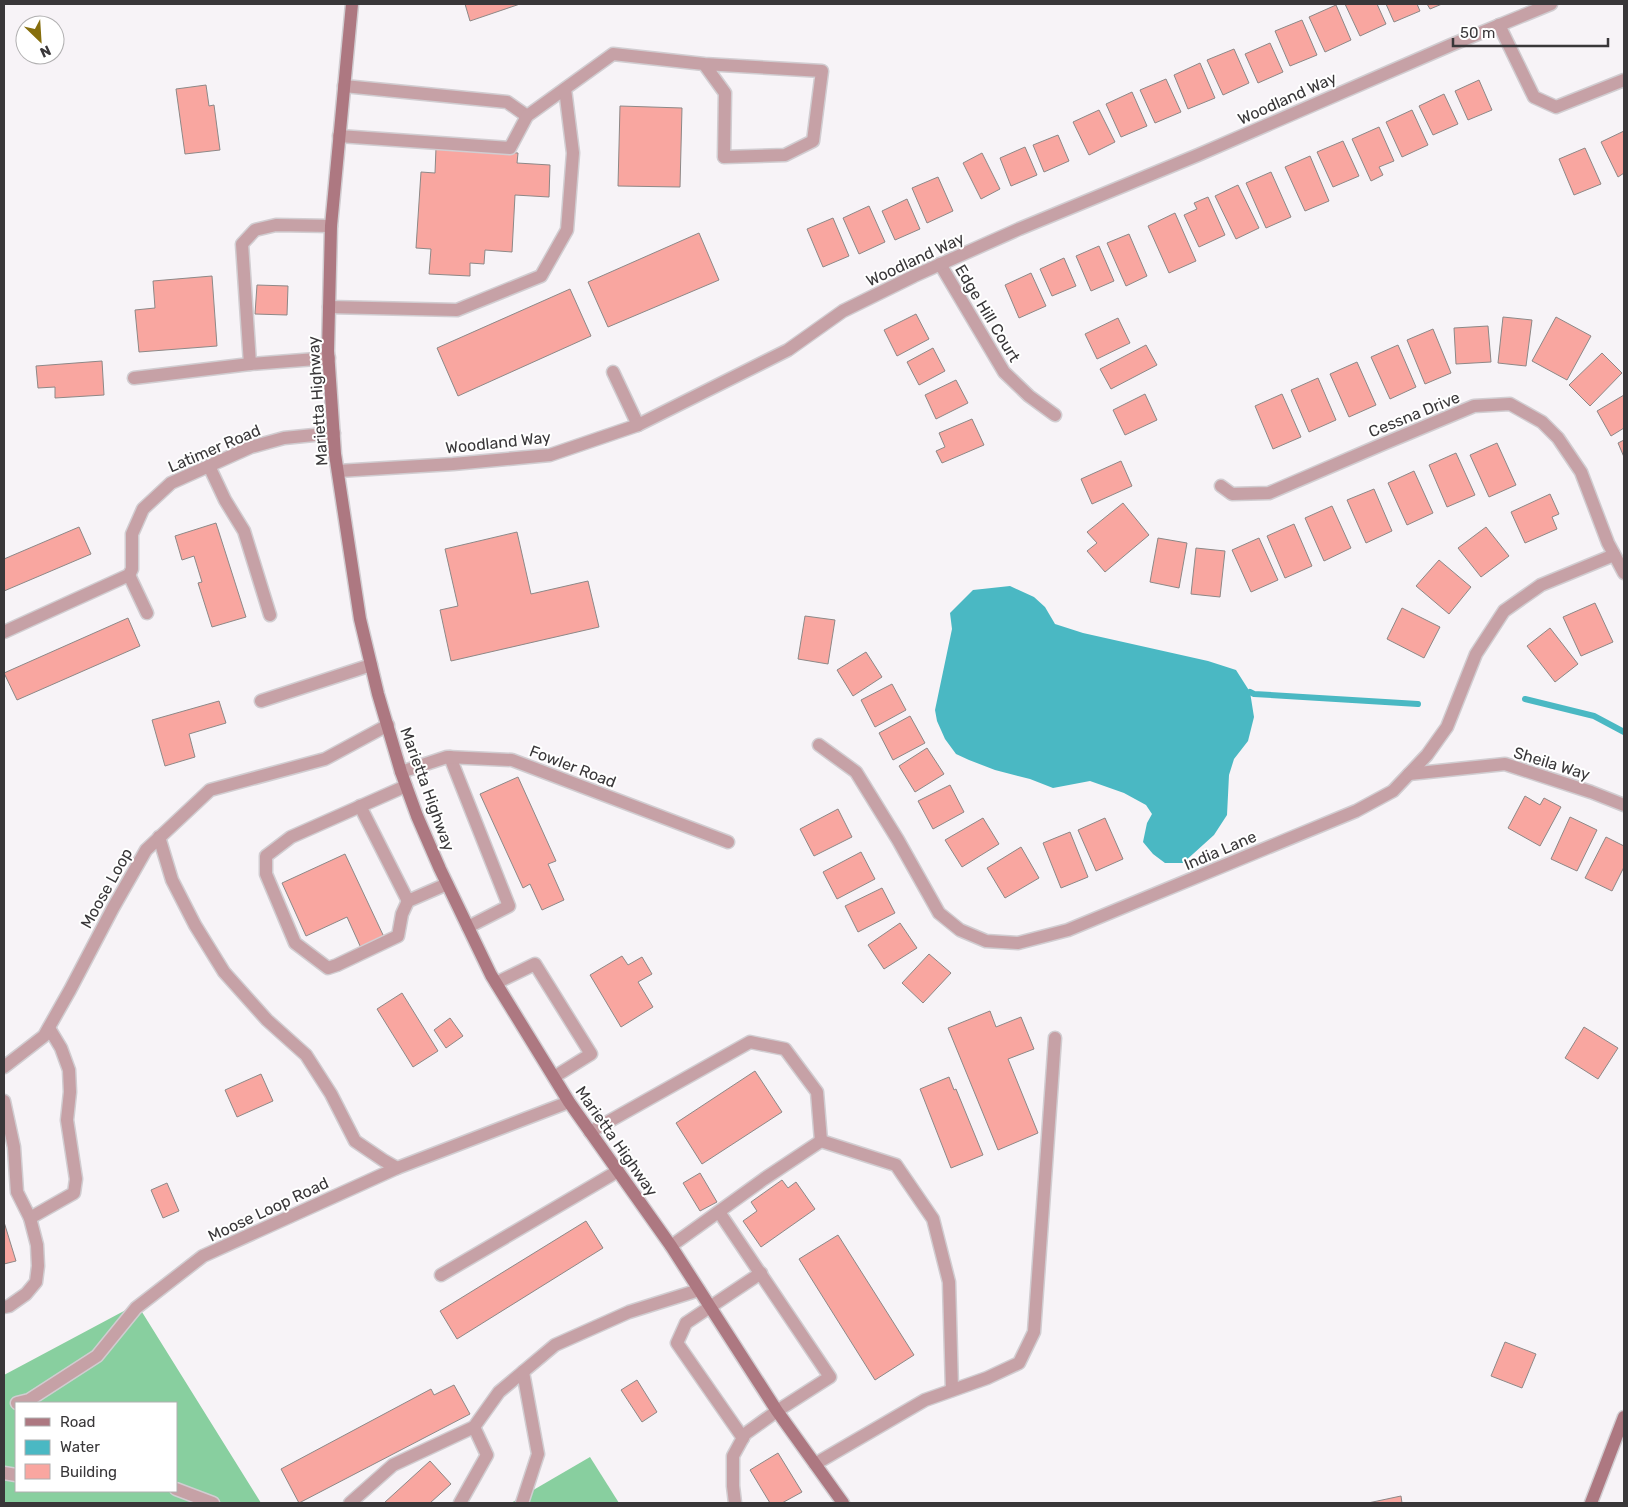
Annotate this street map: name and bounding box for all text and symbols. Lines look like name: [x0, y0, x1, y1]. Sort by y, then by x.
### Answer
north arrow: [15, 15, 65, 65]
scale bar: [1453, 15, 1608, 47]
text: 50 m: [1460, 24, 1495, 42]
text: N: [37, 41, 53, 61]
street label: Woodland Way: [1235, 68, 1340, 129]
street label: Woodland Way: [863, 228, 967, 290]
street label: Edge Hill Court: [951, 261, 1024, 365]
street label: Marietta Highway: [303, 335, 332, 467]
street label: Cessna Drive: [1366, 387, 1463, 441]
street label: Latimer Road: [165, 420, 263, 476]
street label: Woodland Way: [444, 427, 552, 457]
street label: Marietta Highway: [396, 725, 459, 854]
street label: Fowler Road: [527, 741, 619, 792]
street label: Sheila Way: [1511, 743, 1592, 784]
street label: India Lane: [1181, 827, 1259, 874]
street label: Moose Loop: [77, 845, 136, 932]
street label: Marietta Highway: [571, 1083, 662, 1200]
street label: Moose Loop Road: [205, 1173, 331, 1246]
legend: [15, 1402, 178, 1492]
text: Road: [60, 1413, 96, 1431]
text: Water: [60, 1438, 100, 1456]
text: Building: [60, 1463, 117, 1481]

